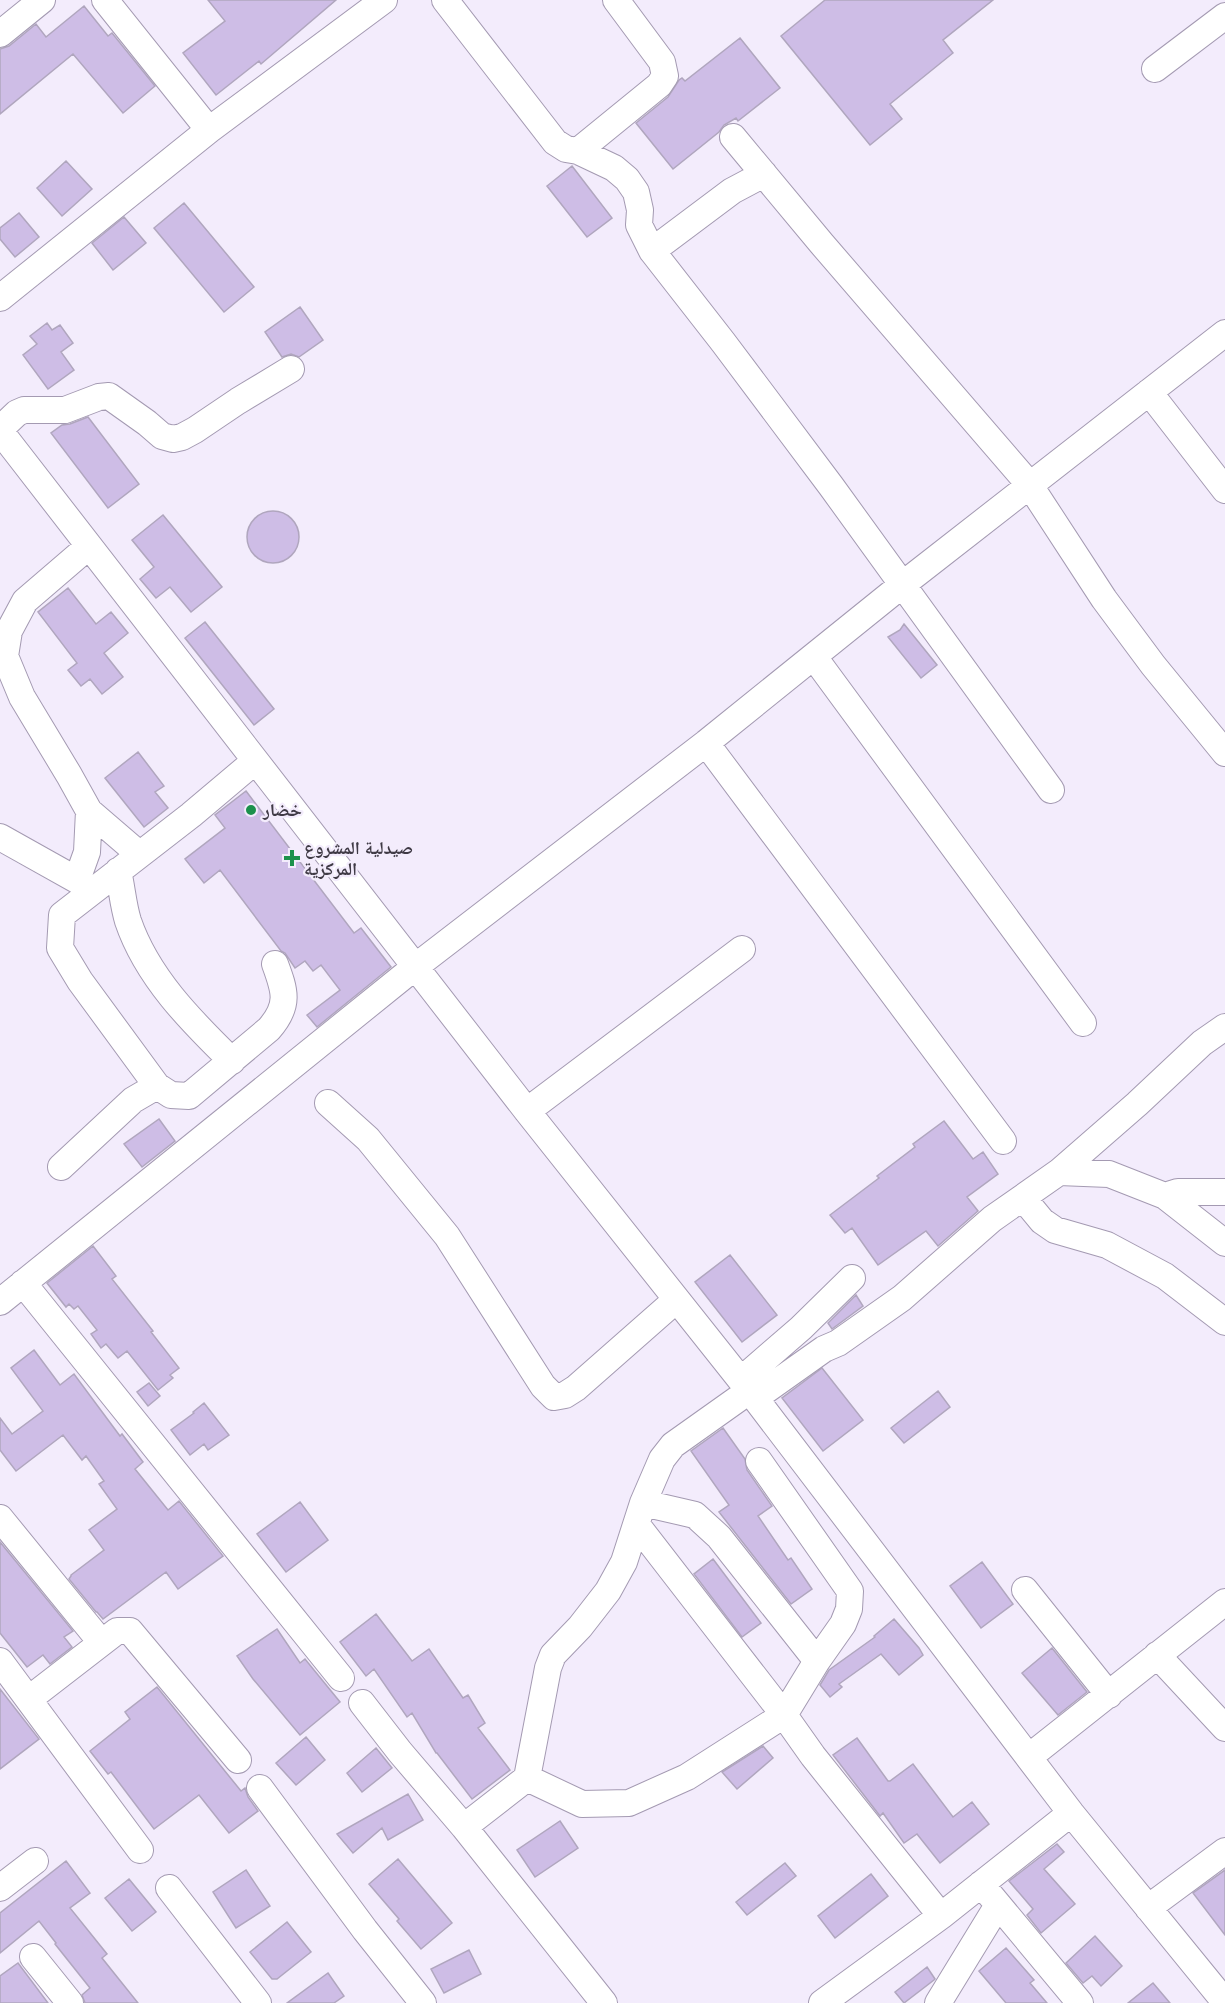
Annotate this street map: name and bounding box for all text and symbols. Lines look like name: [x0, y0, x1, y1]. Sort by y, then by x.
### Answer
place label: خضار: [262, 798, 302, 822]
marker: خضار: [244, 803, 258, 817]
place label: صيدلية المشروع المركزية: [304, 836, 413, 881]
marker: صيدلية المشروع المركزية: [285, 851, 299, 865]

